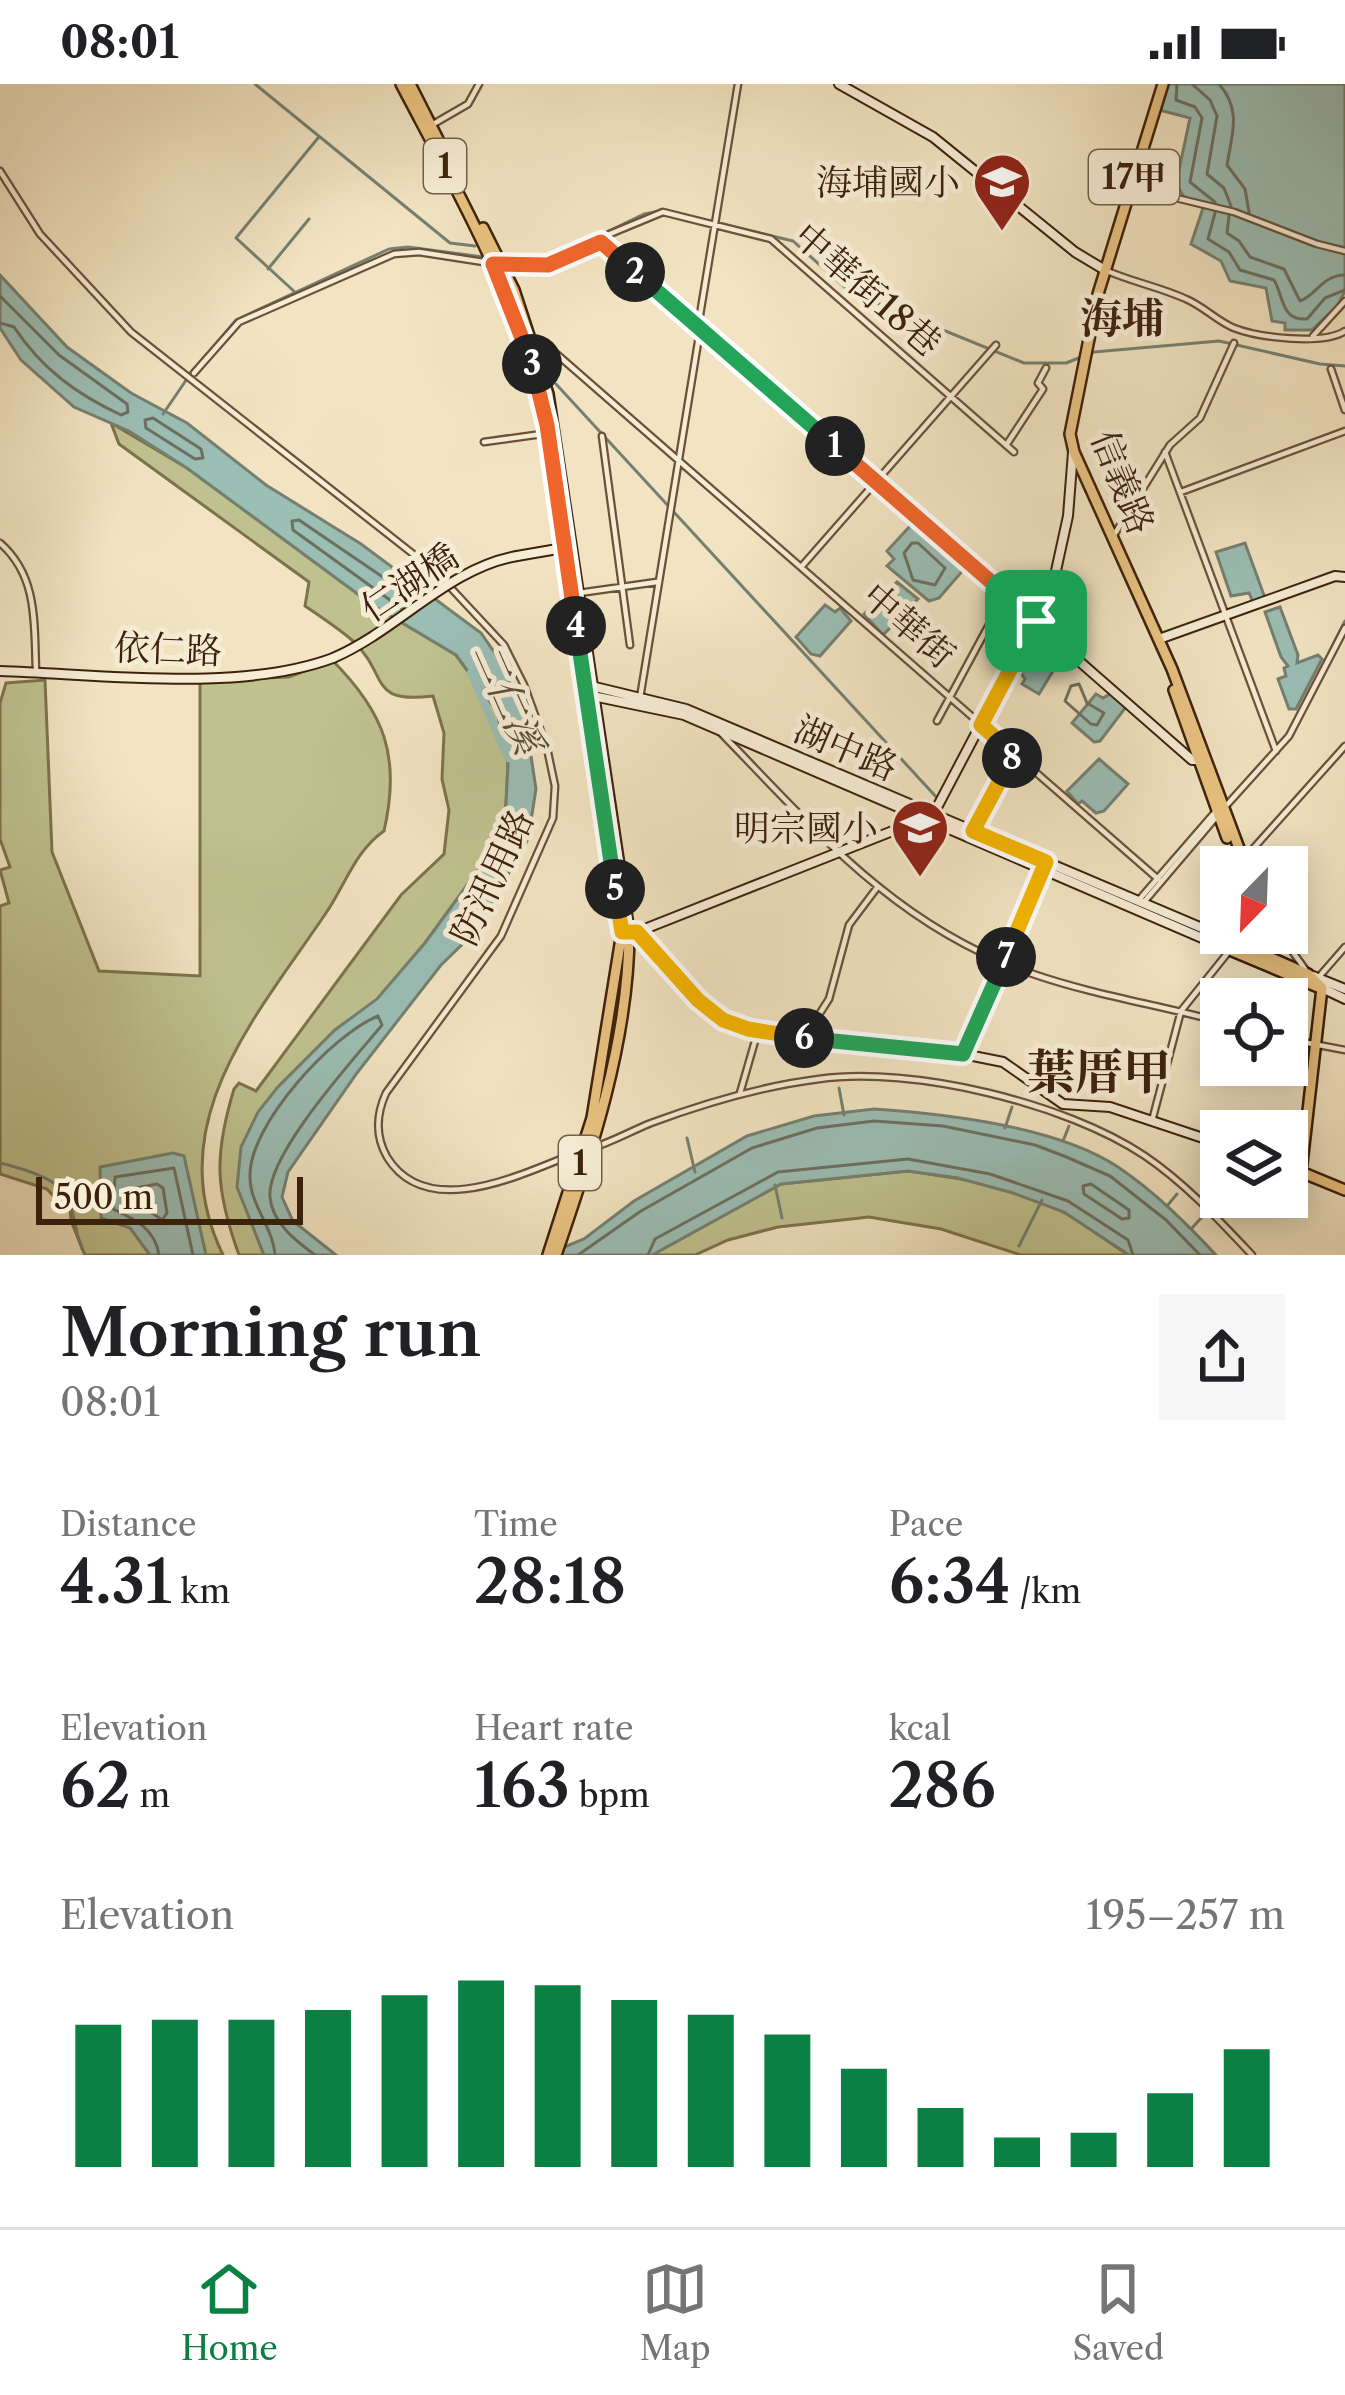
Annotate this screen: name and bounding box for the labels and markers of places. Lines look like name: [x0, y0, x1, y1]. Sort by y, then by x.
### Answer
school or university icon: 海埔國小: [971, 151, 1033, 233]
place label: 海埔國小: [816, 160, 960, 204]
pin: 2: [605, 242, 665, 302]
pin: 3: [502, 334, 562, 394]
pin: 1: [805, 416, 865, 476]
pin: [985, 570, 1087, 672]
pin: 4: [546, 596, 606, 656]
pin: 8: [982, 728, 1042, 788]
school or university icon: 明宗國小: [889, 797, 951, 879]
place label: 明宗國小: [734, 806, 878, 850]
pin: 5: [585, 859, 645, 919]
pin: 7: [976, 927, 1036, 987]
pin: 6: [774, 1008, 834, 1068]

